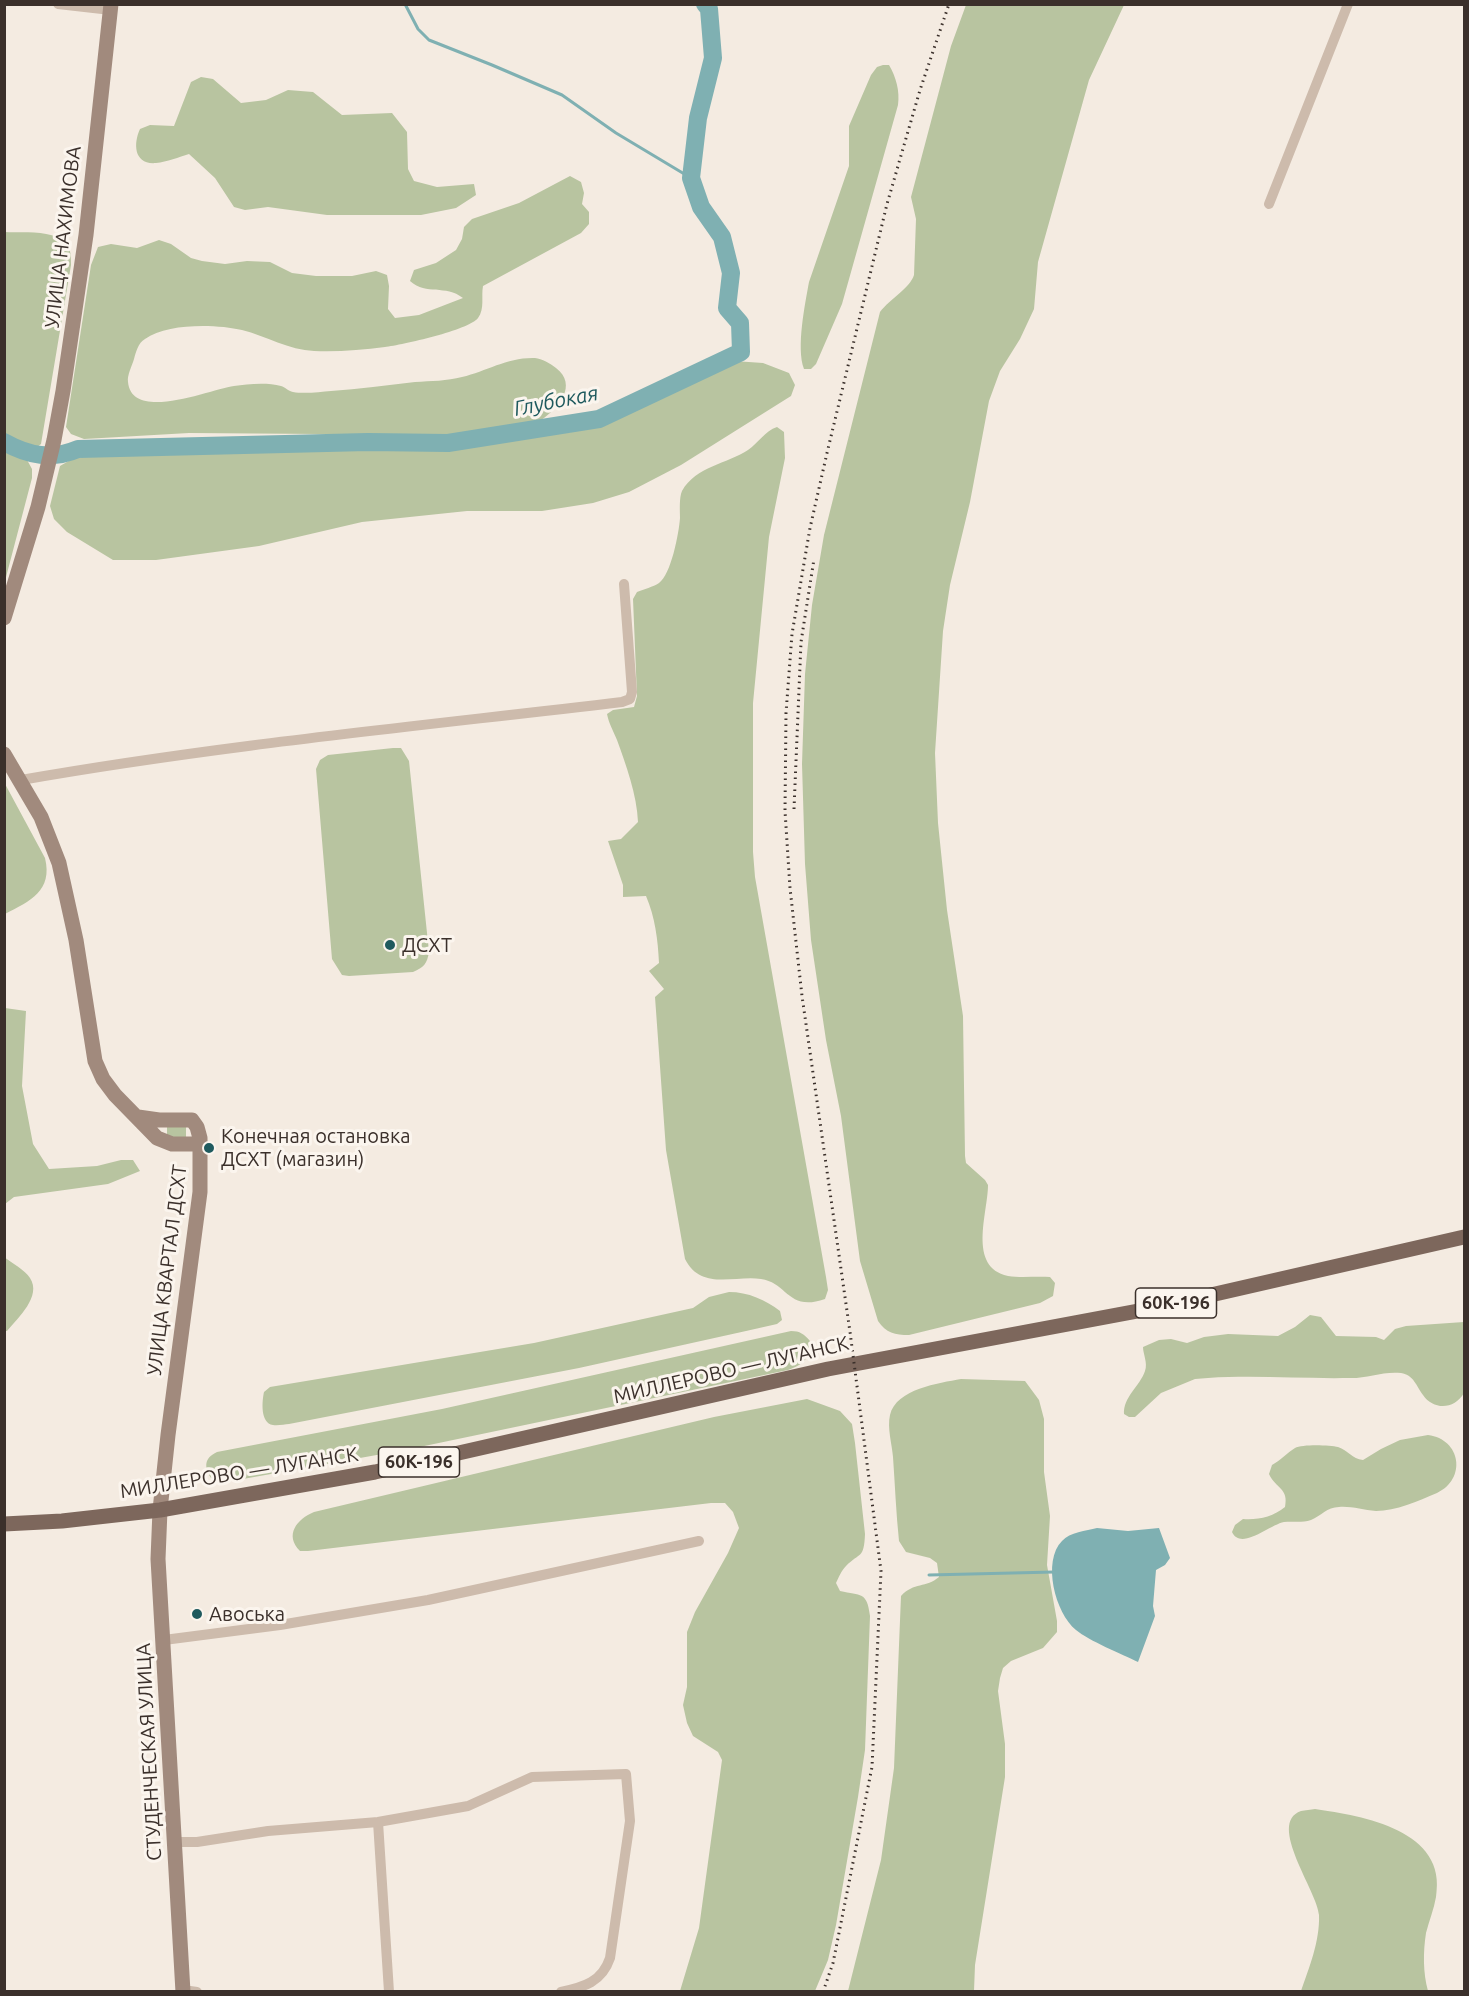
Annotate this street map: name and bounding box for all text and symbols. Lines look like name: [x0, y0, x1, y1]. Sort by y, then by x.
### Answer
street label: УЛИЦА НАХИМОВА: [40, 145, 86, 329]
water label: Глубокая: [512, 381, 600, 421]
place label: ДСХТ: [402, 933, 452, 957]
marker: ДСХТ: [383, 938, 397, 952]
place label: Конечная остановка ДСХТ (магазин): [221, 1124, 411, 1171]
marker: Конечная остановка ДСХТ (магазин): [202, 1141, 216, 1155]
street label: УЛИЦА КВАРТАЛ ДСХТ: [142, 1163, 192, 1377]
road number: 60К-196: [1136, 1288, 1216, 1318]
street label: МИЛЛЕРОВО — ЛУГАНСК: [611, 1331, 851, 1409]
street label: МИЛЛЕРОВО — ЛУГАНСК: [118, 1442, 360, 1504]
road number: 60К-196: [378, 1447, 460, 1477]
place label: Авоська: [209, 1602, 285, 1626]
marker: Авоська: [190, 1607, 204, 1621]
street label: СТУДЕНЧЕСКАЯ УЛИЦА: [131, 1643, 167, 1861]

